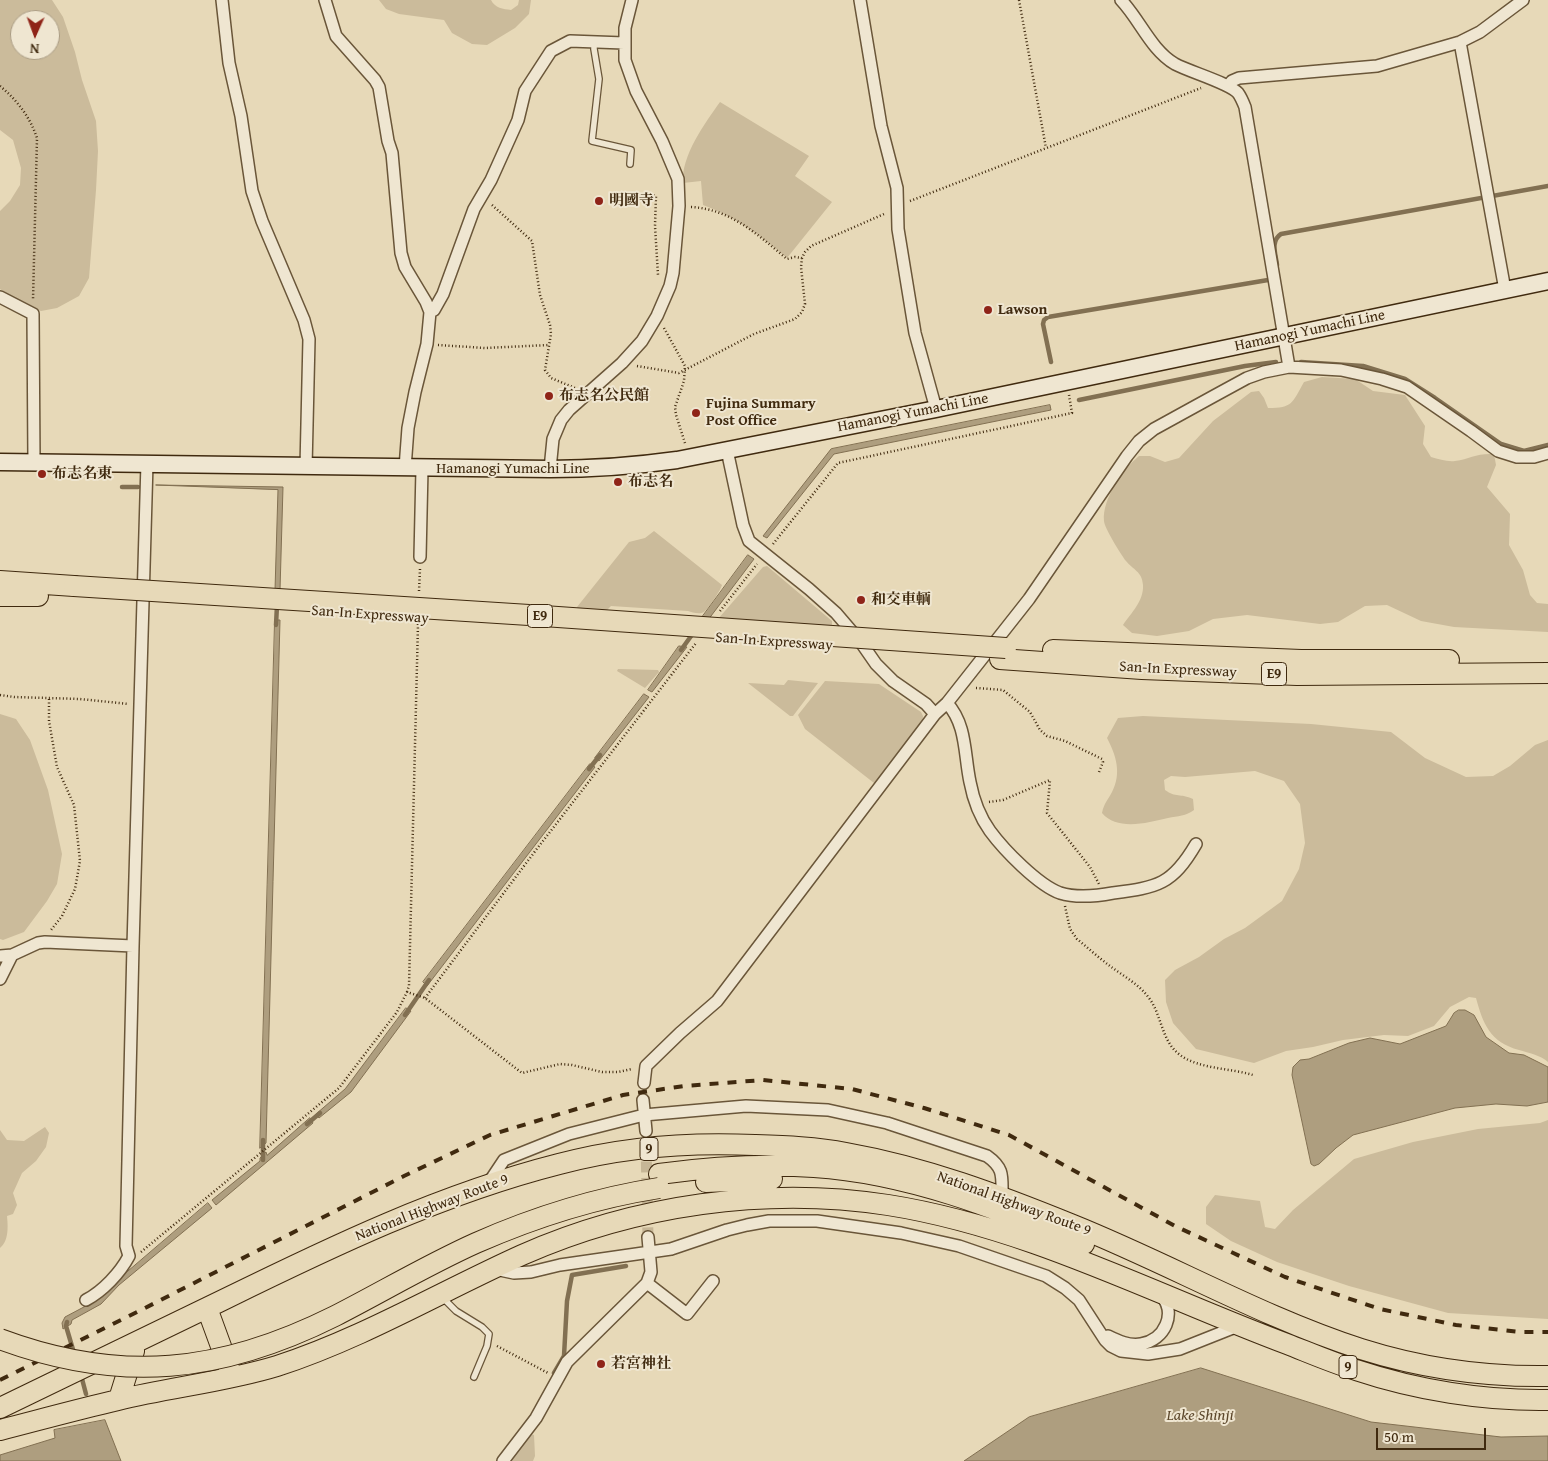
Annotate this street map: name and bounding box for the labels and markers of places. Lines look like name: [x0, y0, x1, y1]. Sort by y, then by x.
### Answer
place label: 明國寺: [609, 192, 654, 210]
marker: 明國寺: [593, 195, 605, 207]
place label: Lawson: [998, 301, 1047, 319]
marker: Lawson: [982, 304, 994, 316]
place label: 布志名公民館: [559, 387, 649, 405]
marker: 布志名公民館: [543, 390, 555, 402]
place label: Fujina Summary Post Office: [706, 395, 816, 430]
marker: Fujina Summary Post Office: [690, 407, 702, 419]
place label: 布志名東: [52, 465, 112, 483]
marker: 布志名東: [36, 468, 48, 480]
place label: 布志名: [628, 473, 673, 491]
marker: 布志名: [612, 476, 624, 488]
place label: 和交車輌: [871, 591, 931, 609]
marker: 和交車輌: [855, 594, 867, 606]
place label: 若宮神社: [611, 1355, 671, 1373]
marker: 若宮神社: [595, 1358, 607, 1370]

